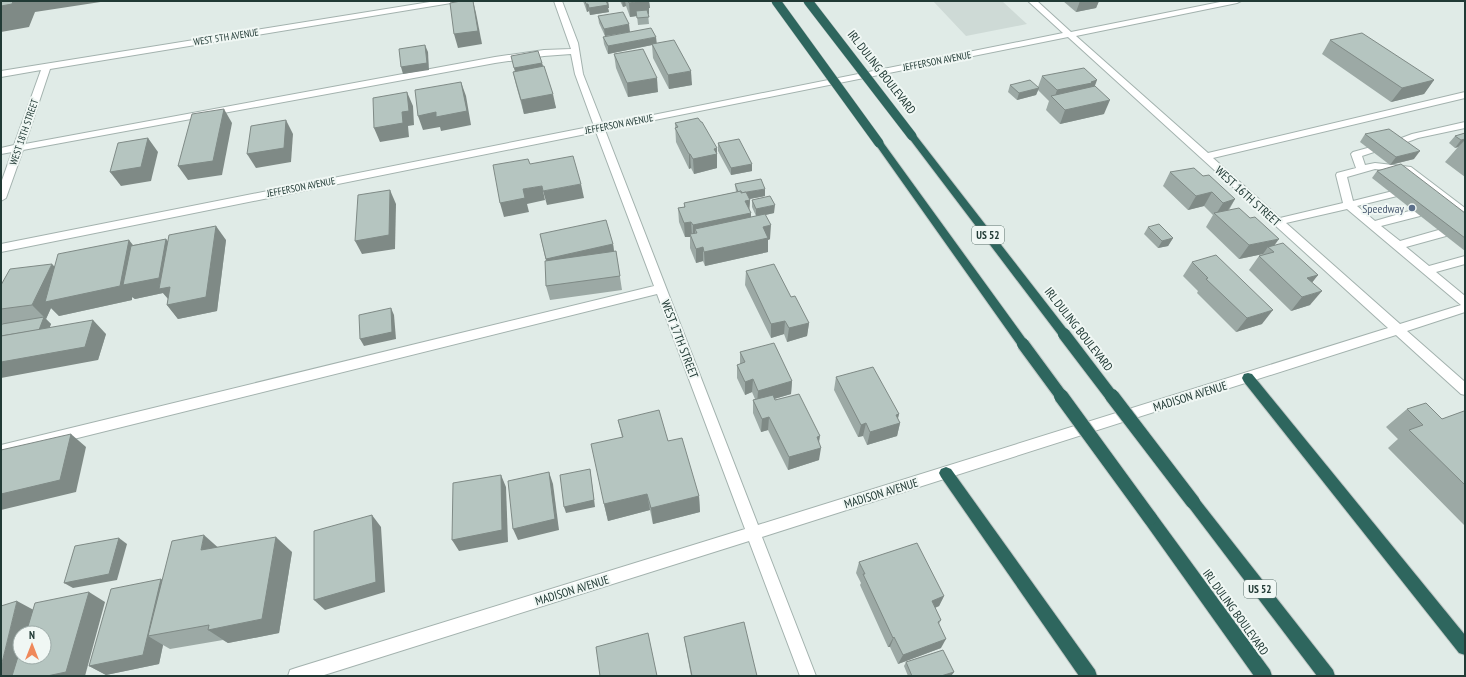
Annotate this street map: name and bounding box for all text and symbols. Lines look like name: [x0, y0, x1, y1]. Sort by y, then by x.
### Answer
street label: WEST 5TH AVENUE: [192, 25, 260, 49]
street label: IRL DULING BOULEVARD: [845, 27, 919, 117]
street label: JEFFERSON AVENUE: [901, 48, 972, 74]
street label: WEST 18TH STREET: [7, 97, 42, 167]
street label: JEFFERSON AVENUE: [583, 111, 654, 137]
street label: WEST 16TH STREET: [1212, 163, 1284, 230]
street label: JEFFERSON AVENUE: [265, 174, 336, 200]
place label: Speedway: [1362, 201, 1404, 216]
marker: Speedway: [1407, 203, 1417, 213]
road number: US 52: [972, 226, 1004, 244]
street label: IRL DULING BOULEVARD: [1042, 284, 1116, 374]
street label: WEST 17TH STREET: [658, 298, 702, 381]
street label: MADISON AVENUE: [1151, 378, 1229, 414]
street label: MADISON AVENUE: [842, 475, 920, 511]
street label: IRL DULING BOULEVARD: [1200, 566, 1272, 658]
street label: MADISON AVENUE: [533, 572, 611, 608]
road number: US 52: [1244, 580, 1276, 598]
north arrow: [12, 625, 52, 665]
text: N: [29, 628, 35, 642]

